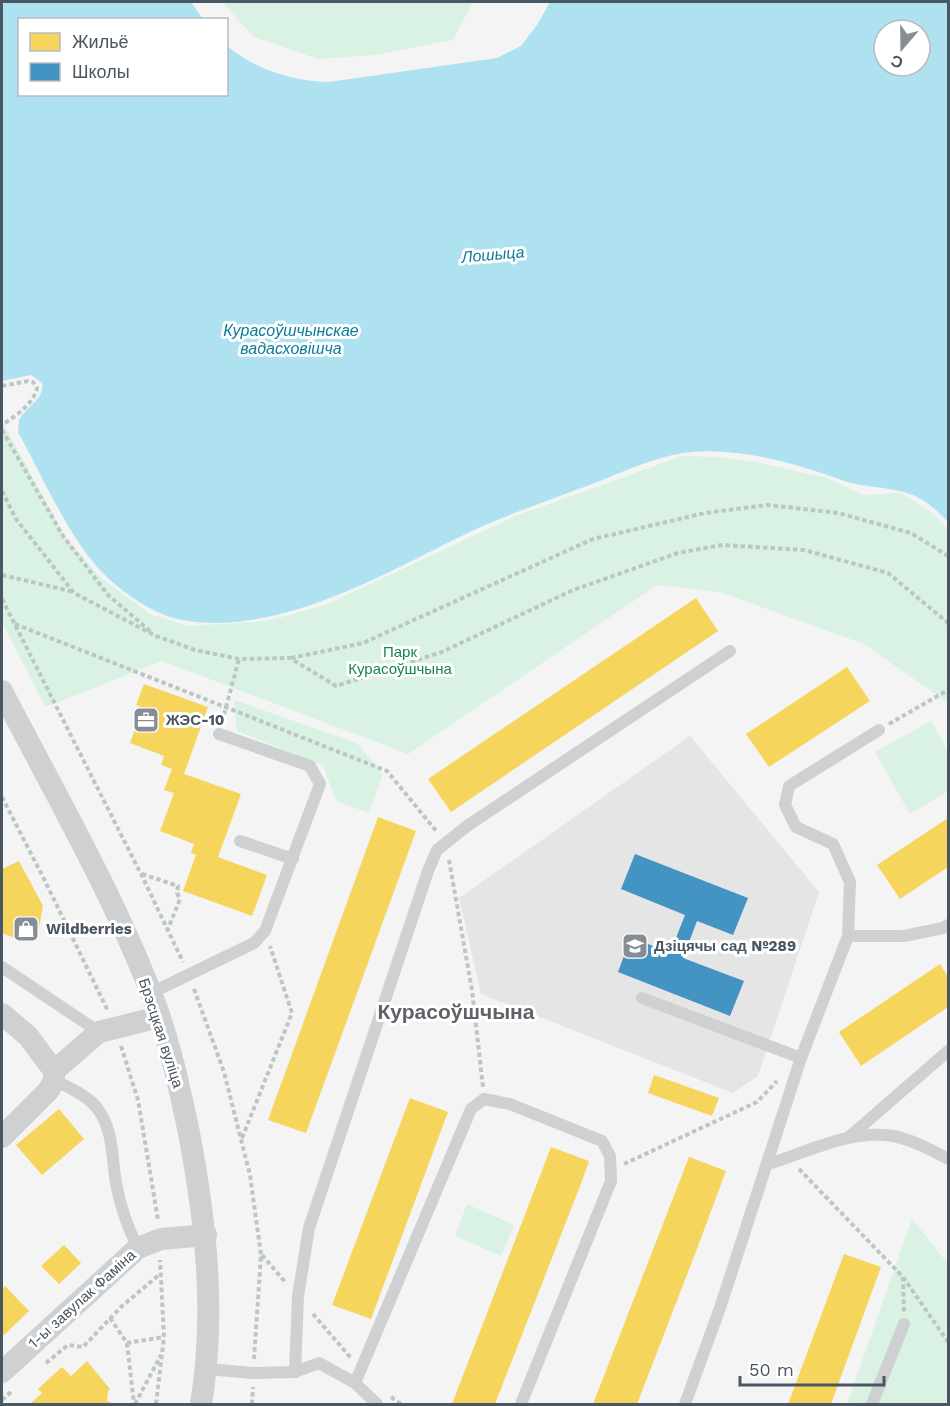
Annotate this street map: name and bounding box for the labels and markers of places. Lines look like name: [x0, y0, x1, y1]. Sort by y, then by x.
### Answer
office icon: ЖЭС-10: [131, 705, 161, 735]
place label: ЖЭС-10: [165, 711, 225, 729]
shop icon: Wildberries: [11, 914, 41, 944]
place label: Wildberries: [46, 920, 132, 938]
school or university icon: Дзіцячы сад №289: [620, 931, 650, 961]
place label: Дзіцячы сад №289: [654, 937, 796, 955]

